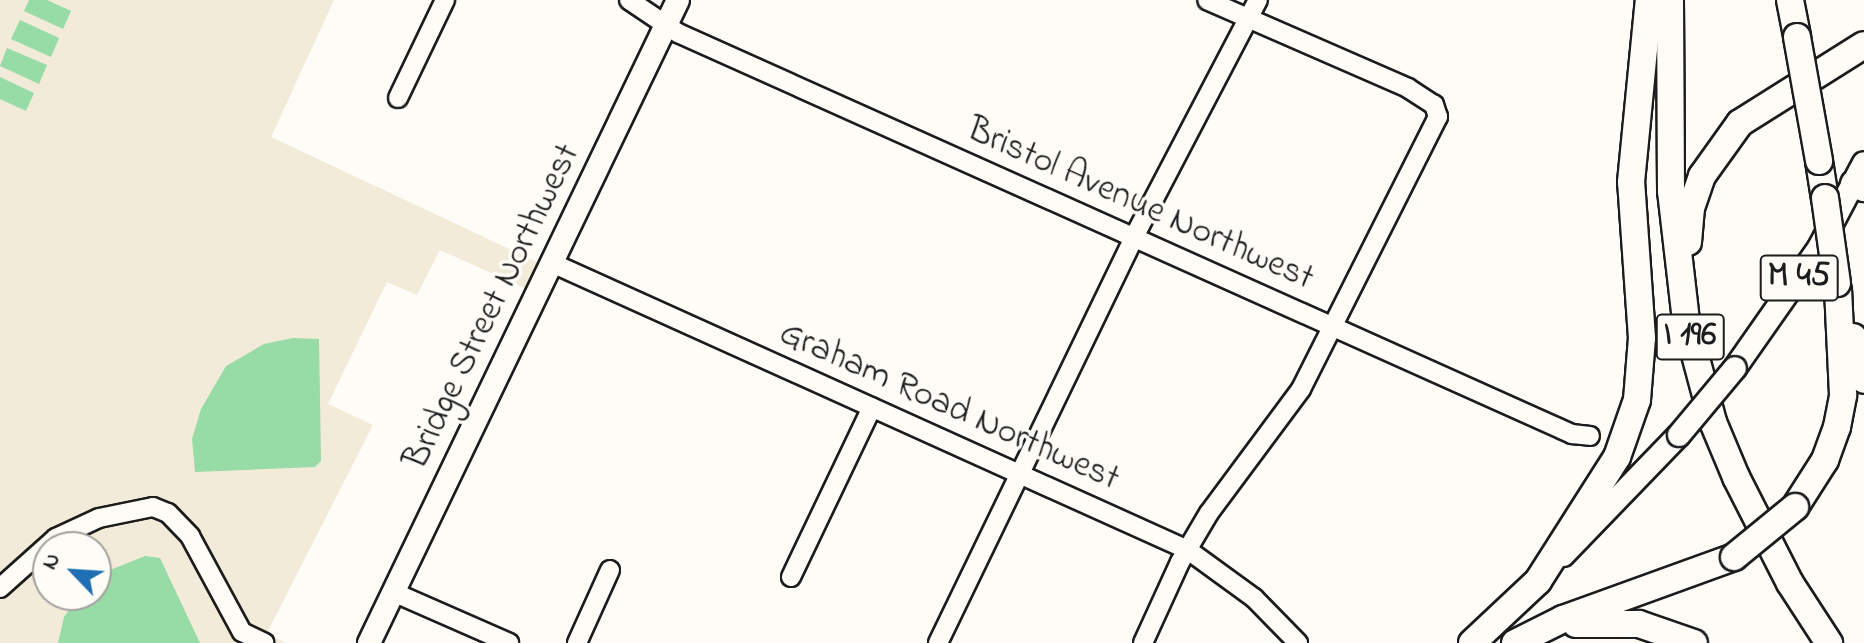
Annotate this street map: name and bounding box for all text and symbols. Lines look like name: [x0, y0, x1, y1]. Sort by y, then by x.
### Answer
street label: Bristol Avenue Northwest: [960, 109, 1320, 301]
street label: Bridge Street Northwest: [395, 137, 591, 477]
road number: M 45: [1759, 248, 1839, 308]
road number: I 196: [1654, 307, 1726, 367]
street label: Graham Road Northwest: [772, 313, 1126, 501]
north arrow: [32, 531, 112, 611]
text: N: [34, 548, 70, 575]

